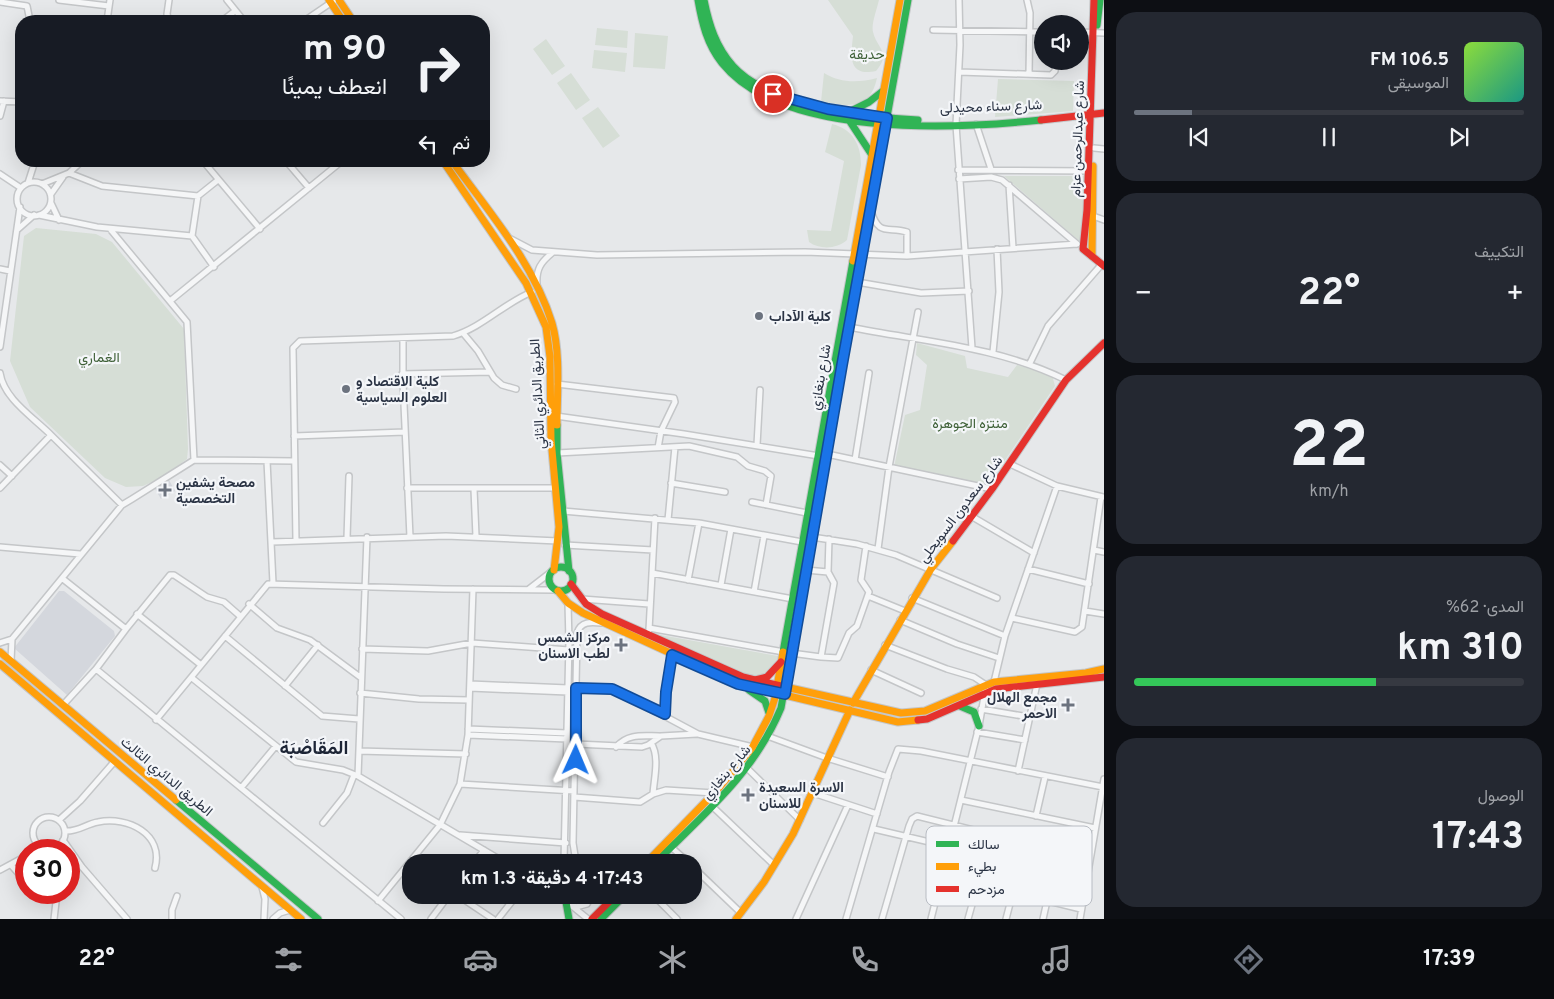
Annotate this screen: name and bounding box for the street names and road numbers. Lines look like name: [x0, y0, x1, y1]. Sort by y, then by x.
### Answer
street label: شارع عبدالرحمن عزام: [1068, 80, 1090, 198]
street label: شارع سناء محيدلى: [940, 97, 1043, 119]
street label: الطريق الدائري الثاني: [527, 338, 552, 450]
street label: شارع بنغازي: [807, 343, 838, 412]
street label: شارع سعدون السويحلي: [915, 453, 1009, 568]
street label: الطريق الدائري الثالث: [115, 734, 215, 822]
street label: شارع بنغازي: [699, 742, 757, 805]

